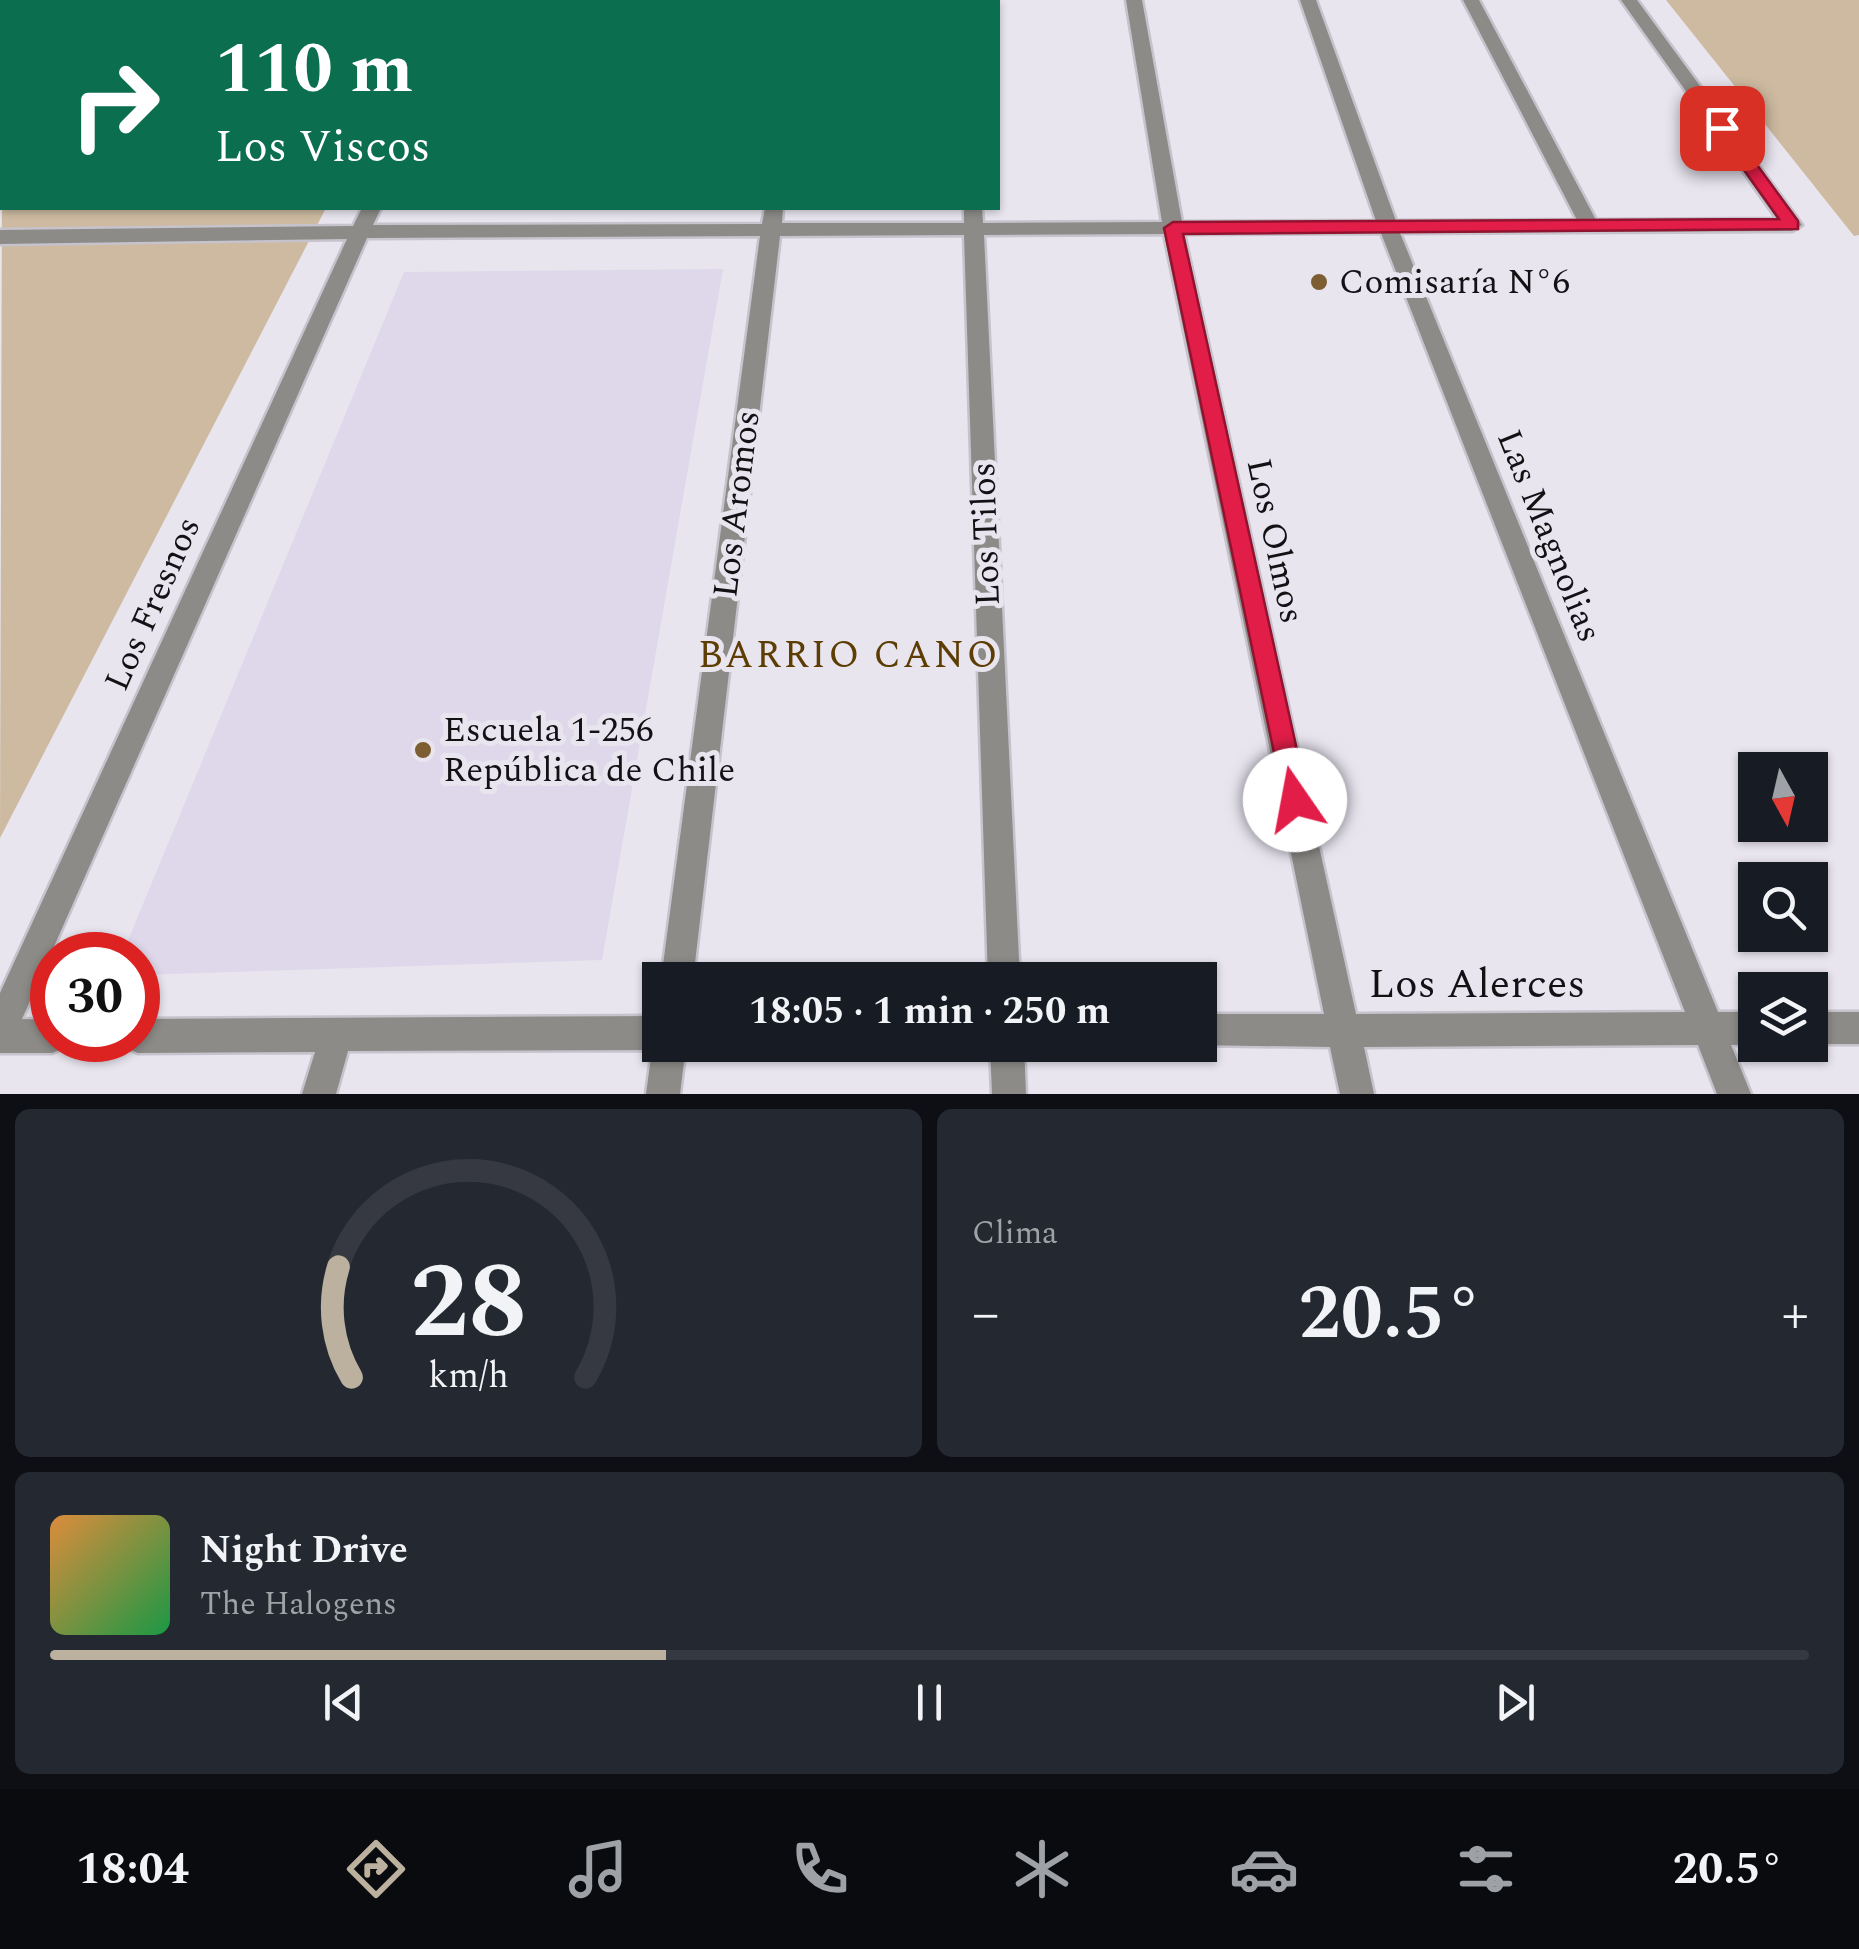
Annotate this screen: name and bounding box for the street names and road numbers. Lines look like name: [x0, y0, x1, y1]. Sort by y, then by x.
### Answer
street label: Los Aromos: [699, 407, 775, 601]
street label: Las Magnolias: [1482, 422, 1616, 650]
street label: Los Olmos: [1232, 454, 1318, 628]
street label: Los Tilos: [957, 461, 1015, 607]
street label: Los Fresnos: [91, 508, 215, 700]
street label: Los Alerces: [1369, 953, 1585, 1016]

